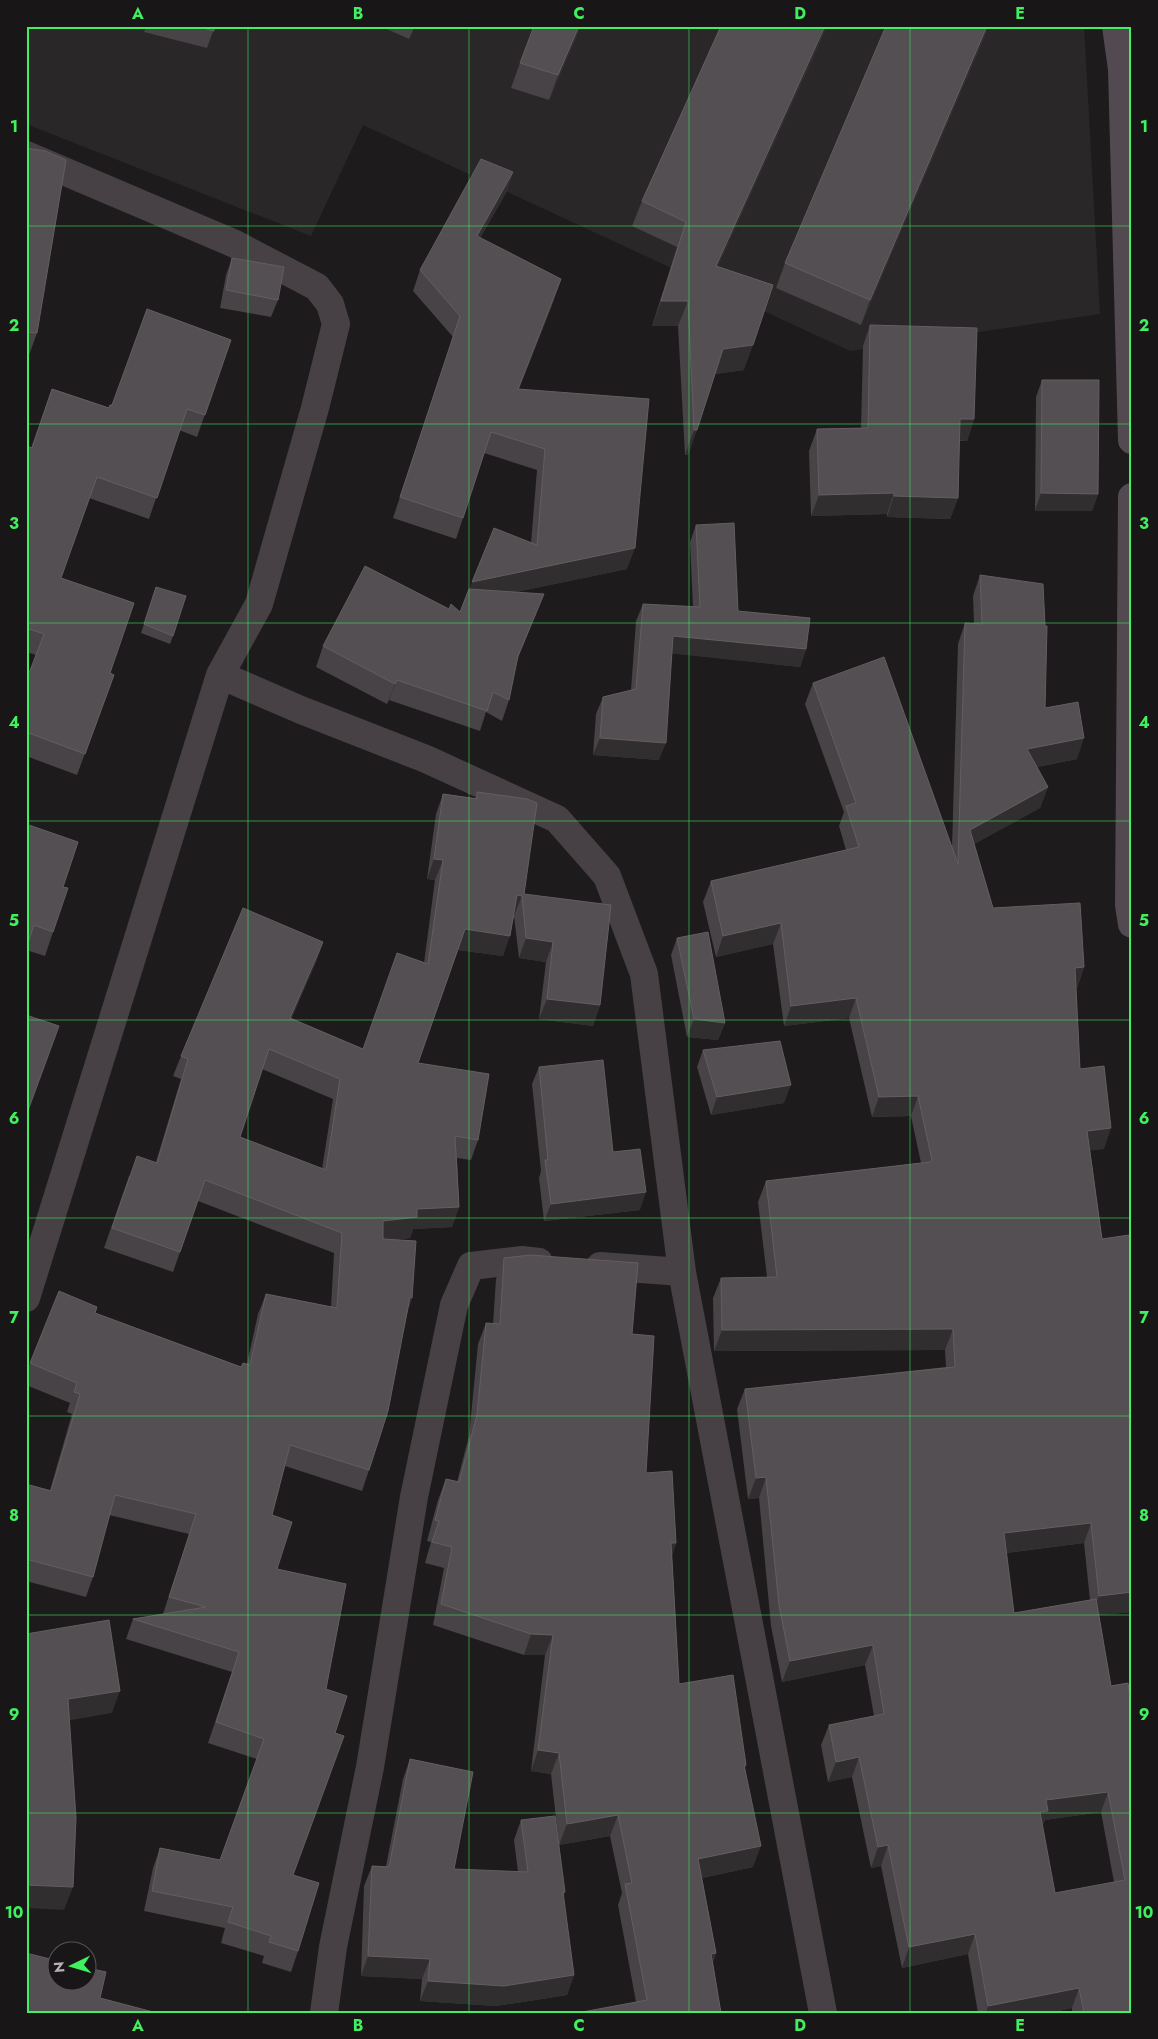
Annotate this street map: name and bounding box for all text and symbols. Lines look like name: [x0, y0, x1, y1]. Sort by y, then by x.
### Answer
text: A: [131, 2, 144, 25]
text: B: [353, 2, 363, 25]
text: C: [573, 2, 585, 25]
text: D: [794, 2, 806, 25]
text: E: [1015, 2, 1025, 25]
text: 1: [10, 115, 18, 138]
text: 1: [1140, 115, 1148, 138]
text: 2: [9, 314, 19, 337]
text: 2: [1139, 314, 1149, 337]
text: 3: [9, 512, 19, 535]
text: 3: [1139, 512, 1149, 535]
text: 4: [8, 711, 20, 734]
text: 4: [1138, 711, 1150, 734]
text: 5: [9, 909, 19, 932]
text: 5: [1139, 909, 1149, 932]
text: 6: [9, 1107, 19, 1130]
text: 6: [1139, 1107, 1149, 1130]
text: 7: [9, 1306, 19, 1329]
text: 7: [1139, 1306, 1149, 1329]
text: 8: [9, 1504, 19, 1527]
text: 8: [1139, 1504, 1149, 1527]
text: 9: [9, 1703, 19, 1726]
text: 9: [1139, 1703, 1149, 1726]
text: 10: [5, 1901, 23, 1924]
text: 10: [1135, 1901, 1153, 1924]
north arrow: [48, 1942, 98, 1992]
text: N: [49, 1961, 69, 1974]
text: A: [131, 2014, 144, 2037]
text: B: [353, 2014, 363, 2037]
text: C: [573, 2014, 585, 2037]
text: D: [794, 2014, 806, 2037]
text: E: [1015, 2014, 1025, 2037]

